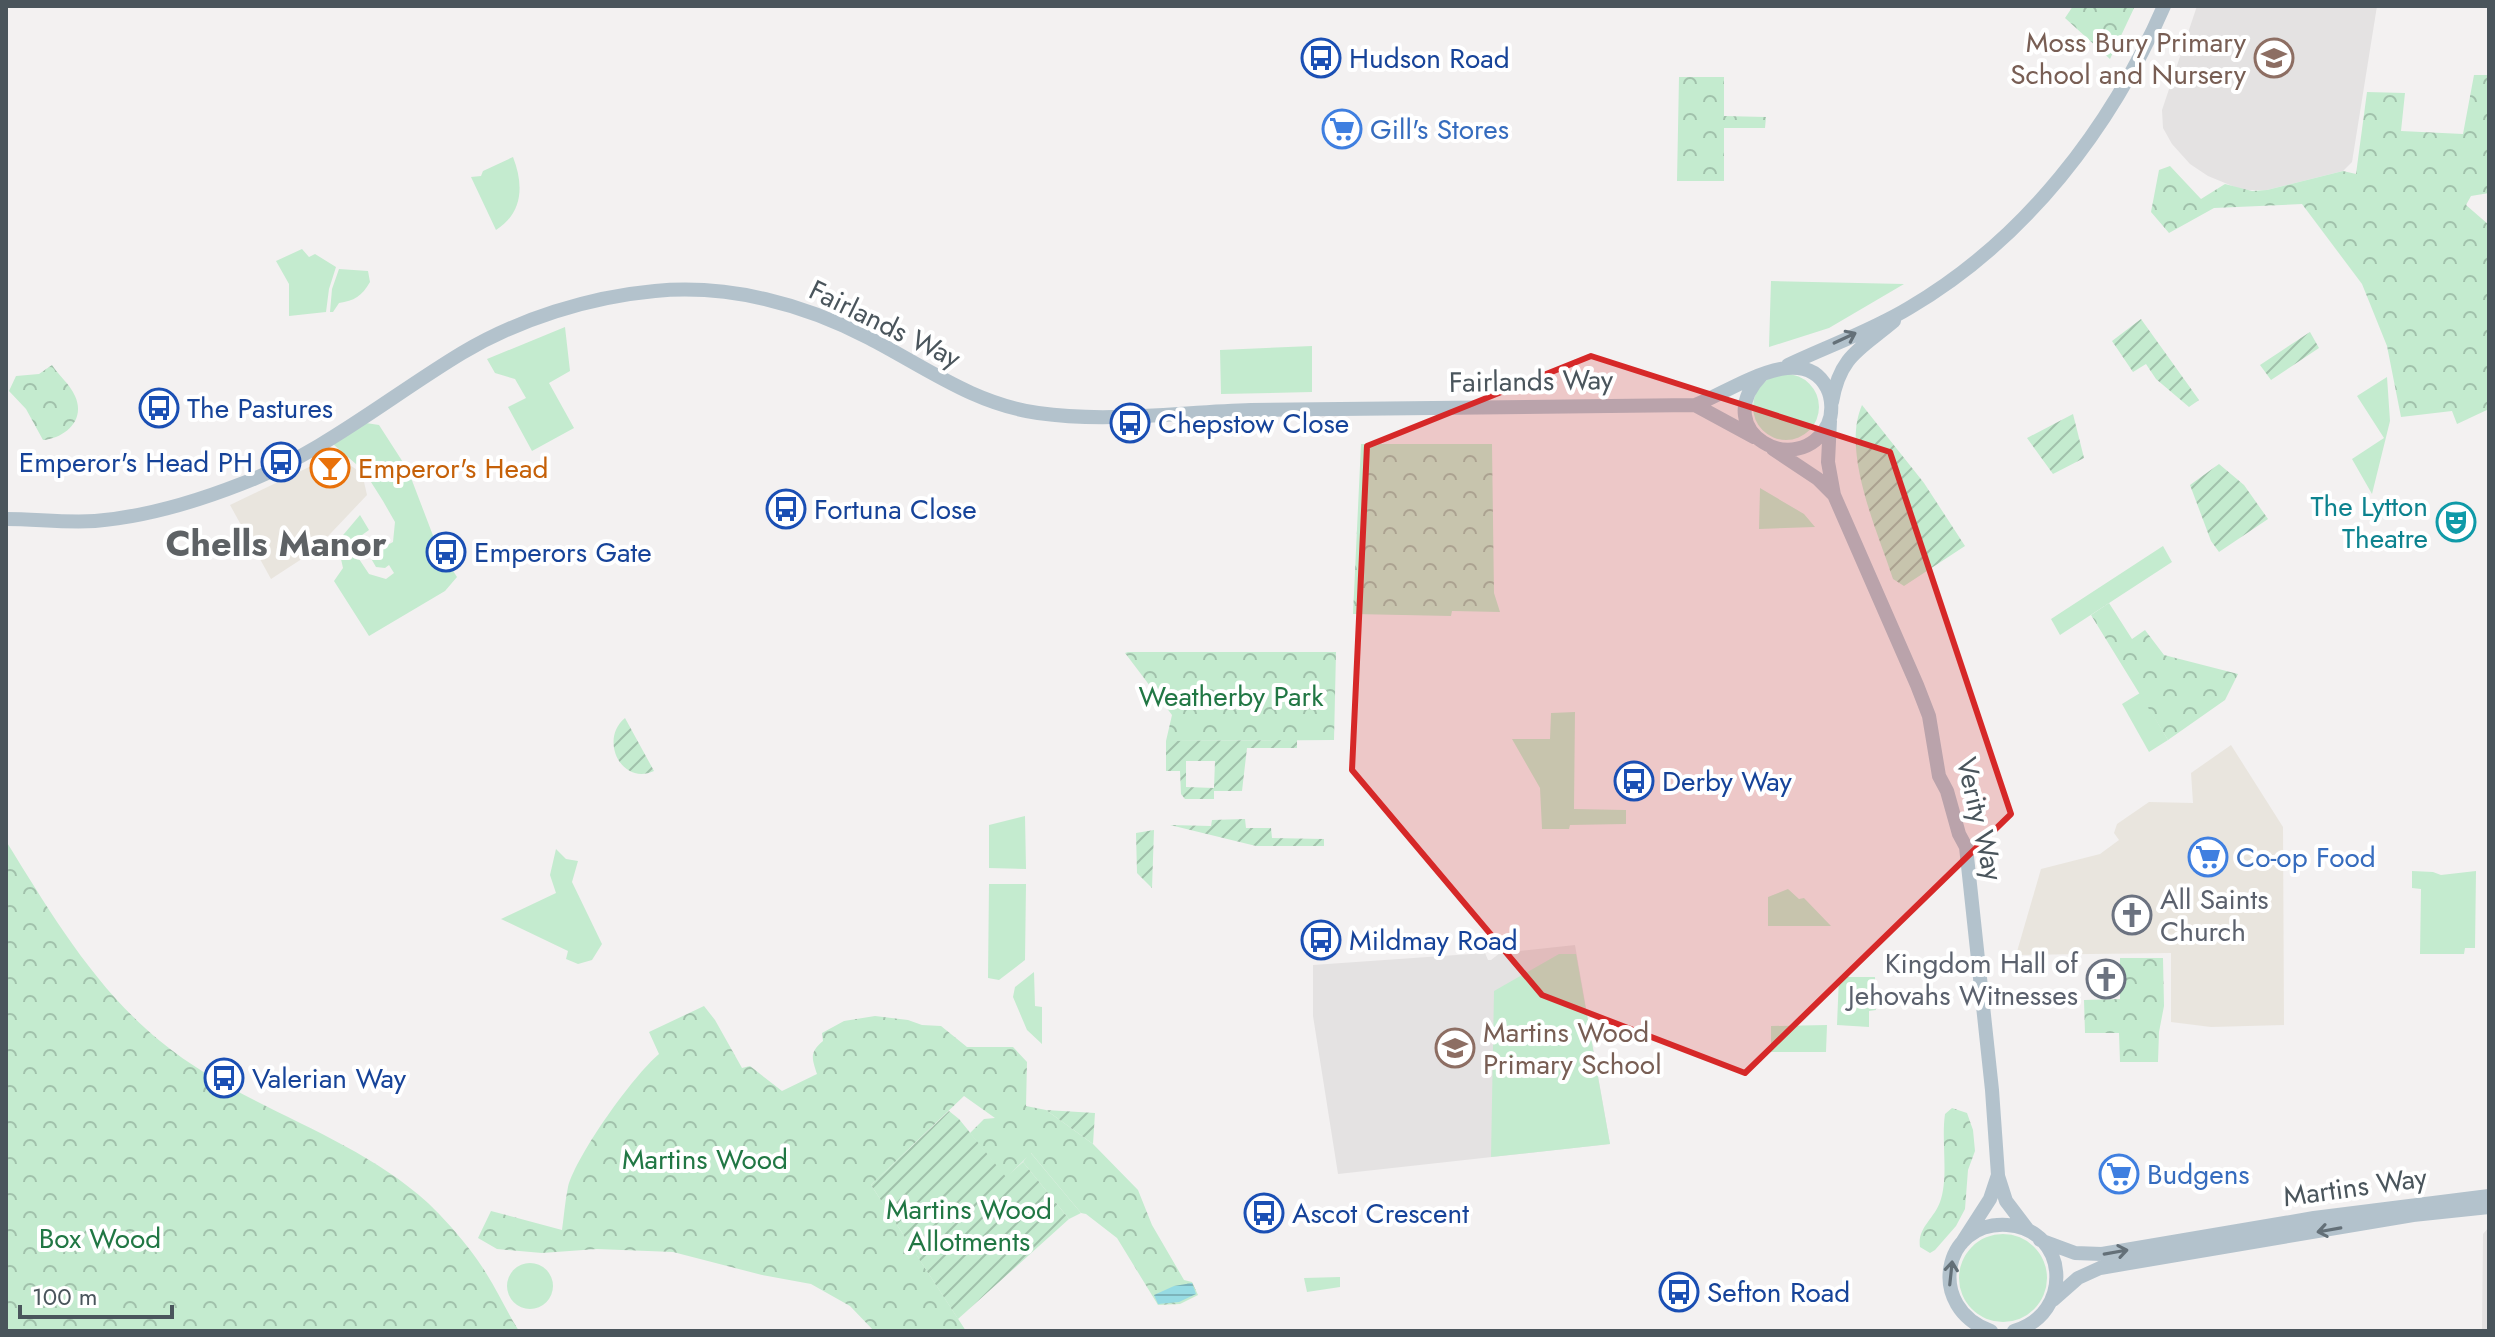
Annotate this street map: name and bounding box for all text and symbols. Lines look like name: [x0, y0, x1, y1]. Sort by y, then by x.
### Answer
place label: Moss Bury Primary School and Nursery: [2010, 22, 2247, 95]
bus stop icon: Hudson Road: [1300, 37, 1342, 79]
school or university icon: Moss Bury Primary School and Nursery: [2253, 37, 2295, 79]
place label: Hudson Road: [1349, 38, 1510, 79]
supermarket icon: Gill's Stores: [1321, 108, 1363, 150]
place label: Gill's Stores: [1370, 109, 1509, 150]
street label: Fairlands Way: [802, 270, 968, 379]
one-way arrow: [1833, 330, 1857, 345]
street label: Fairlands Way: [1448, 359, 1614, 403]
bus stop icon: The Pastures: [138, 387, 180, 429]
place label: The Pastures: [187, 388, 333, 429]
bus stop icon: Chepstow Close: [1109, 402, 1151, 444]
place label: Chepstow Close: [1158, 403, 1349, 444]
bus stop icon: Emperor's Head PH: [260, 441, 302, 483]
place label: Emperor's Head PH: [19, 442, 253, 483]
bar icon: Emperor's Head: [309, 447, 351, 489]
place label: Emperor's Head: [358, 448, 548, 489]
place label: The Lytton Theatre: [2311, 486, 2428, 559]
bus stop icon: Fortuna Close: [765, 488, 807, 530]
place label: Fortuna Close: [814, 489, 977, 530]
theatre icon: The Lytton Theatre: [2435, 501, 2477, 543]
district label: Chells Manor: [165, 517, 387, 569]
bus stop icon: Emperors Gate: [425, 531, 467, 573]
place label: Emperors Gate: [474, 532, 652, 573]
park label: Weatherby Park: [1139, 676, 1324, 717]
street label: Verity Way: [1946, 753, 2014, 885]
bus stop icon: Derby Way: [1613, 760, 1655, 802]
place label: Derby Way: [1662, 761, 1793, 802]
supermarket icon: Co-op Food: [2187, 836, 2229, 878]
place label: Co-op Food: [2236, 837, 2376, 878]
place label: All Saints Church: [2160, 879, 2269, 952]
church icon: All Saints Church: [2111, 894, 2153, 936]
bus stop icon: Mildmay Road: [1300, 919, 1342, 961]
place label: Mildmay Road: [1349, 920, 1518, 961]
place label: Kingdom Hall of Jehovahs Witnesses: [1844, 943, 2079, 1016]
church icon: Kingdom Hall of Jehovahs Witnesses: [2085, 958, 2127, 1000]
place label: Martins Wood Primary School: [1483, 1012, 1662, 1085]
school or university icon: Martins Wood Primary School: [1434, 1027, 1476, 1069]
bus stop icon: Valerian Way: [203, 1057, 245, 1099]
place label: Valerian Way: [252, 1058, 407, 1099]
park label: Martins Wood: [622, 1139, 788, 1180]
supermarket icon: Budgens: [2098, 1153, 2140, 1195]
place label: Budgens: [2147, 1154, 2250, 1195]
street label: Martins Way: [2280, 1157, 2430, 1217]
park label: Martins Wood Allotments: [886, 1189, 1052, 1262]
bus stop icon: Ascot Crescent: [1243, 1192, 1285, 1234]
place label: Ascot Crescent: [1292, 1193, 1469, 1234]
park label: Box Wood: [39, 1218, 161, 1259]
one-way arrow: [2316, 1223, 2342, 1238]
one-way arrow: [2102, 1243, 2128, 1258]
one-way arrow: [1944, 1260, 1959, 1287]
scale bar: [20, 1269, 172, 1319]
bus stop icon: Sefton Road: [1658, 1271, 1700, 1313]
place label: Sefton Road: [1707, 1272, 1850, 1313]
text: 100 m: [32, 1279, 98, 1314]

